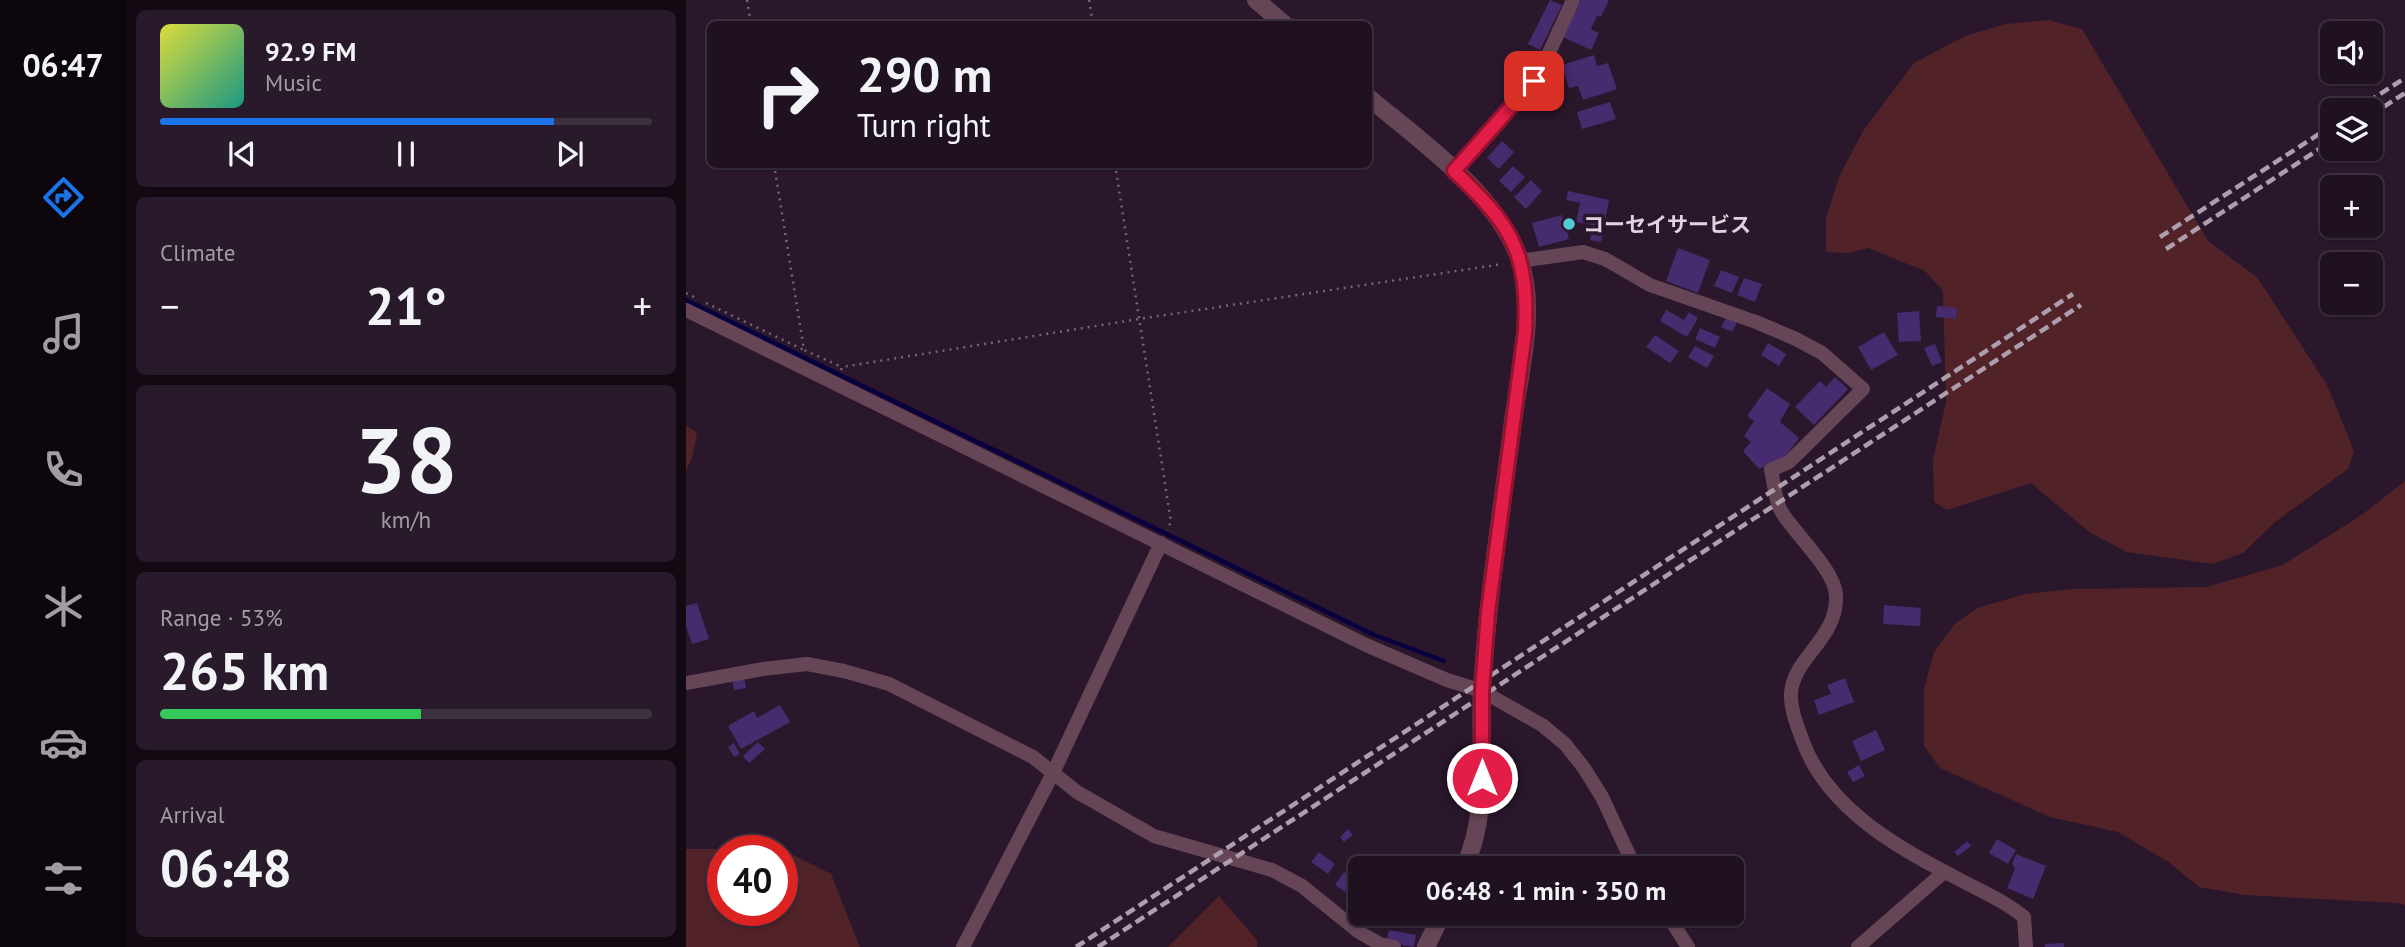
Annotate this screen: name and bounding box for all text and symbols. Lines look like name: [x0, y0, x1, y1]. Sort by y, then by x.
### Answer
map controls: [2320, 21, 2383, 315]
button: sound: [2320, 21, 2383, 84]
text: 92.9 FM: [265, 35, 356, 68]
text: 290 m: [857, 42, 992, 106]
text: 06:47: [22, 44, 104, 86]
icon: right: [742, 49, 833, 140]
pin: [1504, 51, 1564, 111]
icon: arrive: [1515, 62, 1553, 100]
text: Music: [265, 68, 322, 97]
button: layers: [2320, 98, 2383, 161]
text: Turn right: [857, 104, 991, 146]
icon: previous: [223, 135, 261, 173]
icon: pause: [387, 135, 425, 173]
icon: next: [551, 135, 589, 173]
icon: directions: [39, 173, 88, 222]
button: +: [2320, 175, 2383, 238]
place label: コーセイサービス: [1583, 211, 1751, 238]
marker: コーセイサービス: [1561, 216, 1577, 232]
text: Climate: [160, 238, 235, 267]
button: −: [2320, 252, 2383, 315]
text: 21°: [365, 272, 447, 339]
text: −: [160, 281, 179, 330]
text: +: [633, 281, 652, 330]
icon: music: [39, 309, 88, 358]
text: 38: [354, 400, 458, 518]
icon: phone: [39, 445, 88, 494]
text: km/h: [381, 505, 431, 534]
icon: climate: [39, 582, 88, 631]
text: Range · 53%: [160, 603, 283, 632]
text: 265 km: [160, 637, 329, 704]
icon: car: [39, 718, 88, 767]
position arrow: [1445, 741, 1519, 815]
text: Arrival: [160, 800, 224, 829]
text: 06:48: [160, 834, 292, 901]
speed limit sign: 40: [707, 835, 798, 926]
icon: filters: [39, 854, 88, 903]
text: 06:48 · 1 min · 350 m: [1426, 874, 1666, 907]

